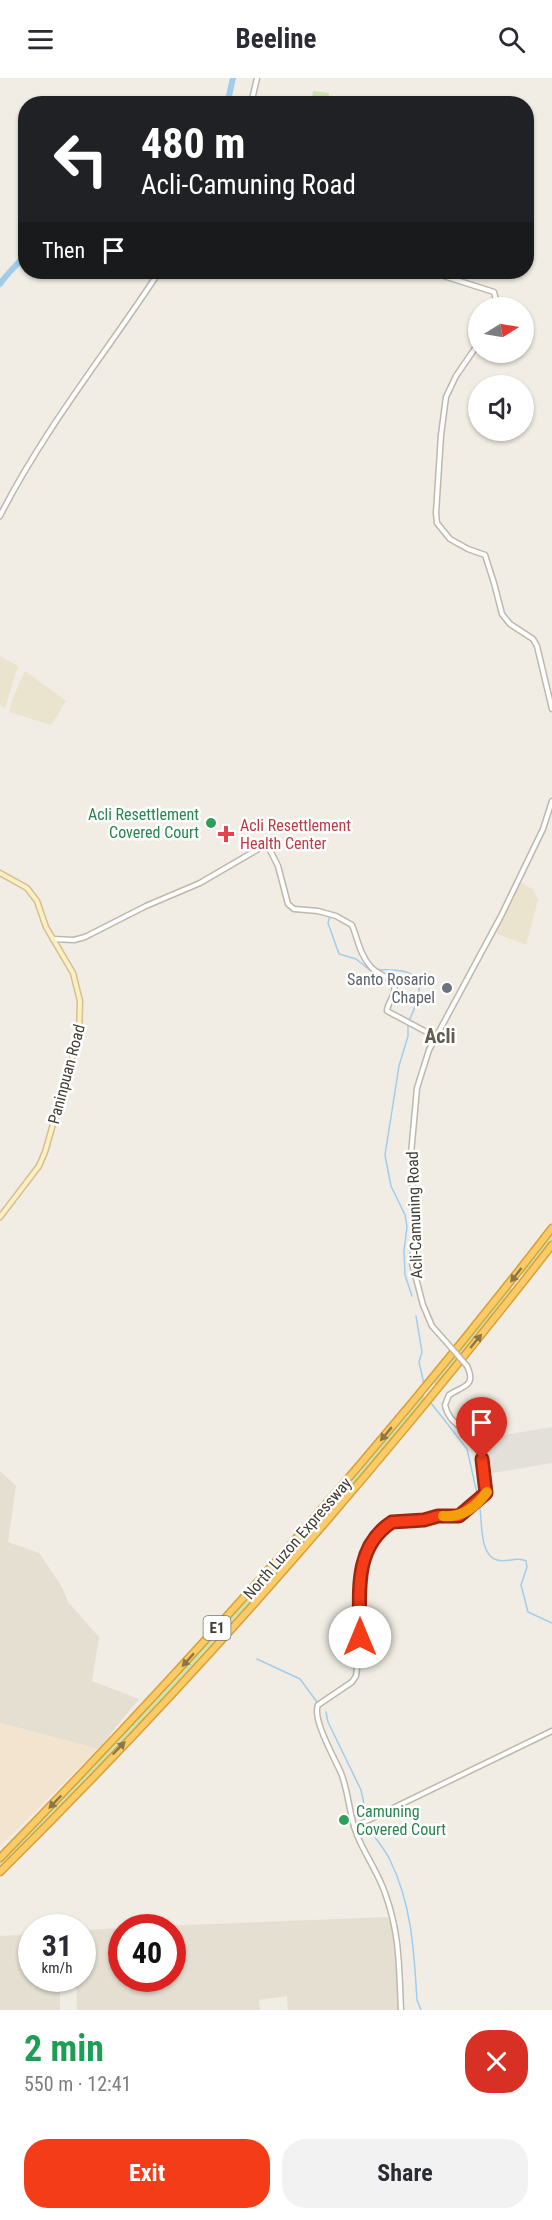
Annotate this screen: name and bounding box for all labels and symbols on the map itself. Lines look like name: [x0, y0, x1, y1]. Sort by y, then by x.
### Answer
north arrow: [468, 297, 534, 363]
place label: Acli Resettlement Covered Court: [88, 805, 199, 842]
marker: Acli Resettlement Covered Court: [204, 816, 218, 830]
place label: Acli Resettlement Health Center: [240, 816, 351, 853]
marker: Acli Resettlement Health Center: [217, 825, 235, 843]
place label: Santo Rosario Chapel: [347, 970, 435, 1007]
marker: Santo Rosario Chapel: [440, 981, 454, 995]
street label: Paninpuan Road: [44, 1022, 89, 1126]
district label: Acli: [424, 1024, 456, 1048]
street label: Acli-Camuning Road: [403, 1151, 426, 1279]
one-way arrow: [511, 1267, 523, 1282]
one-way arrow: [469, 1333, 482, 1349]
pin: [456, 1397, 507, 1459]
one-way arrow: [380, 1426, 393, 1441]
street label: North Luzon Expressway: [239, 1473, 356, 1603]
position arrow: [328, 1605, 392, 1669]
road number: E1: [204, 1616, 230, 1640]
one-way arrow: [181, 1652, 195, 1667]
one-way arrow: [112, 1742, 126, 1756]
one-way arrow: [48, 1794, 62, 1809]
place label: Camuning Covered Court: [356, 1802, 446, 1839]
marker: Camuning Covered Court: [337, 1813, 351, 1827]
speed limit sign: 40: [108, 1914, 186, 1992]

